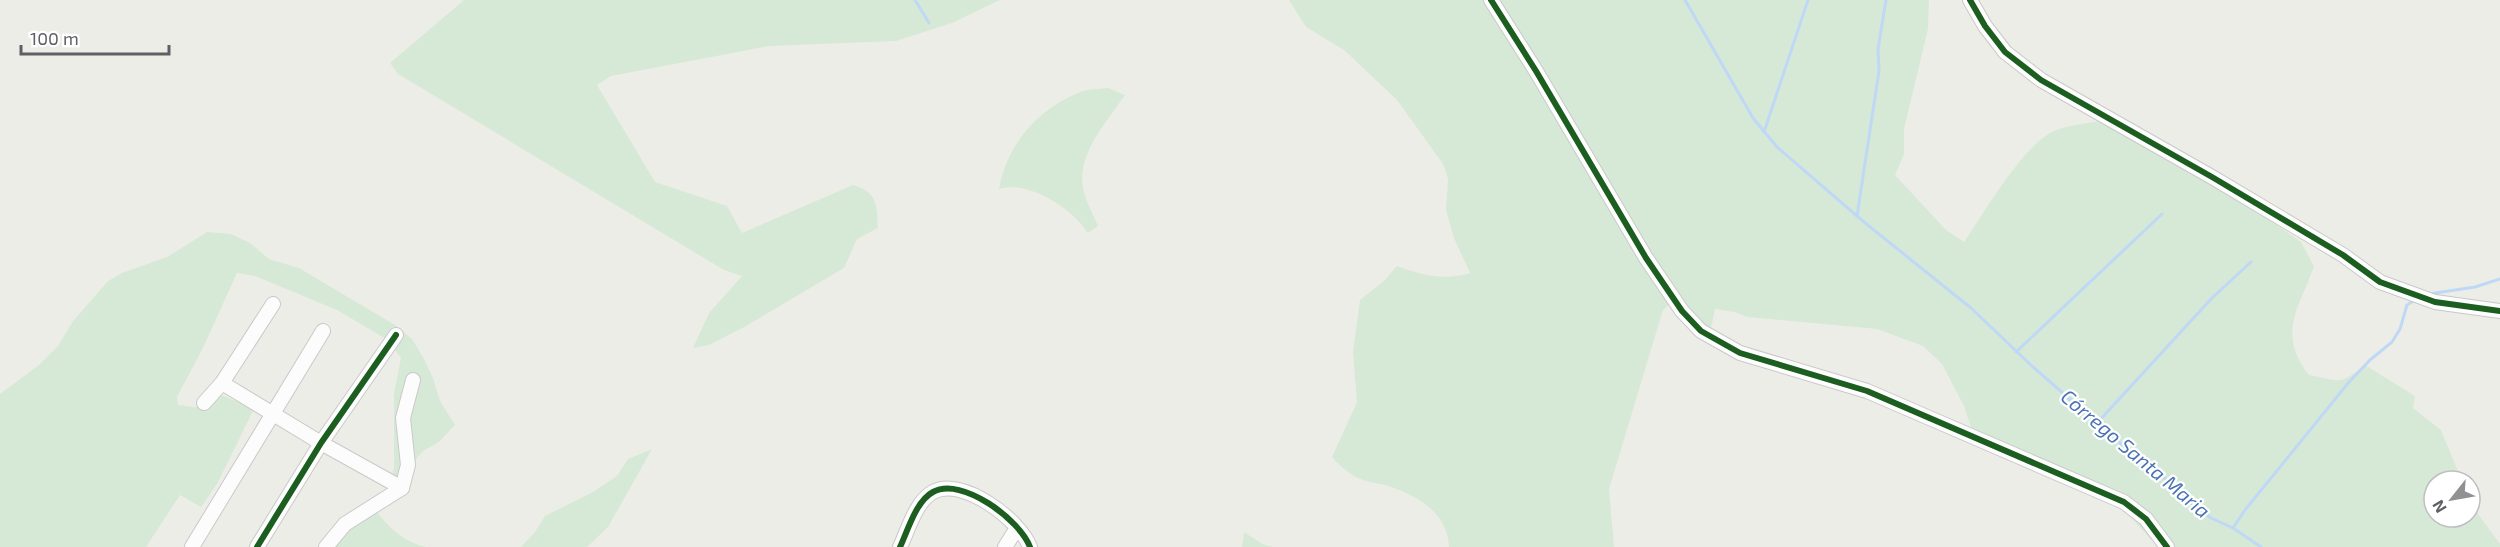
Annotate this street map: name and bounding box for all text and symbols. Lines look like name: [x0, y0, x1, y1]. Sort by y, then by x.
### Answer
scale bar: [21, 18, 170, 56]
text: 100 m: [30, 27, 79, 49]
water label: Córrego Santa Maria: [2057, 384, 2215, 522]
north arrow: [2422, 469, 2482, 529]
text: N: [2428, 497, 2450, 517]

